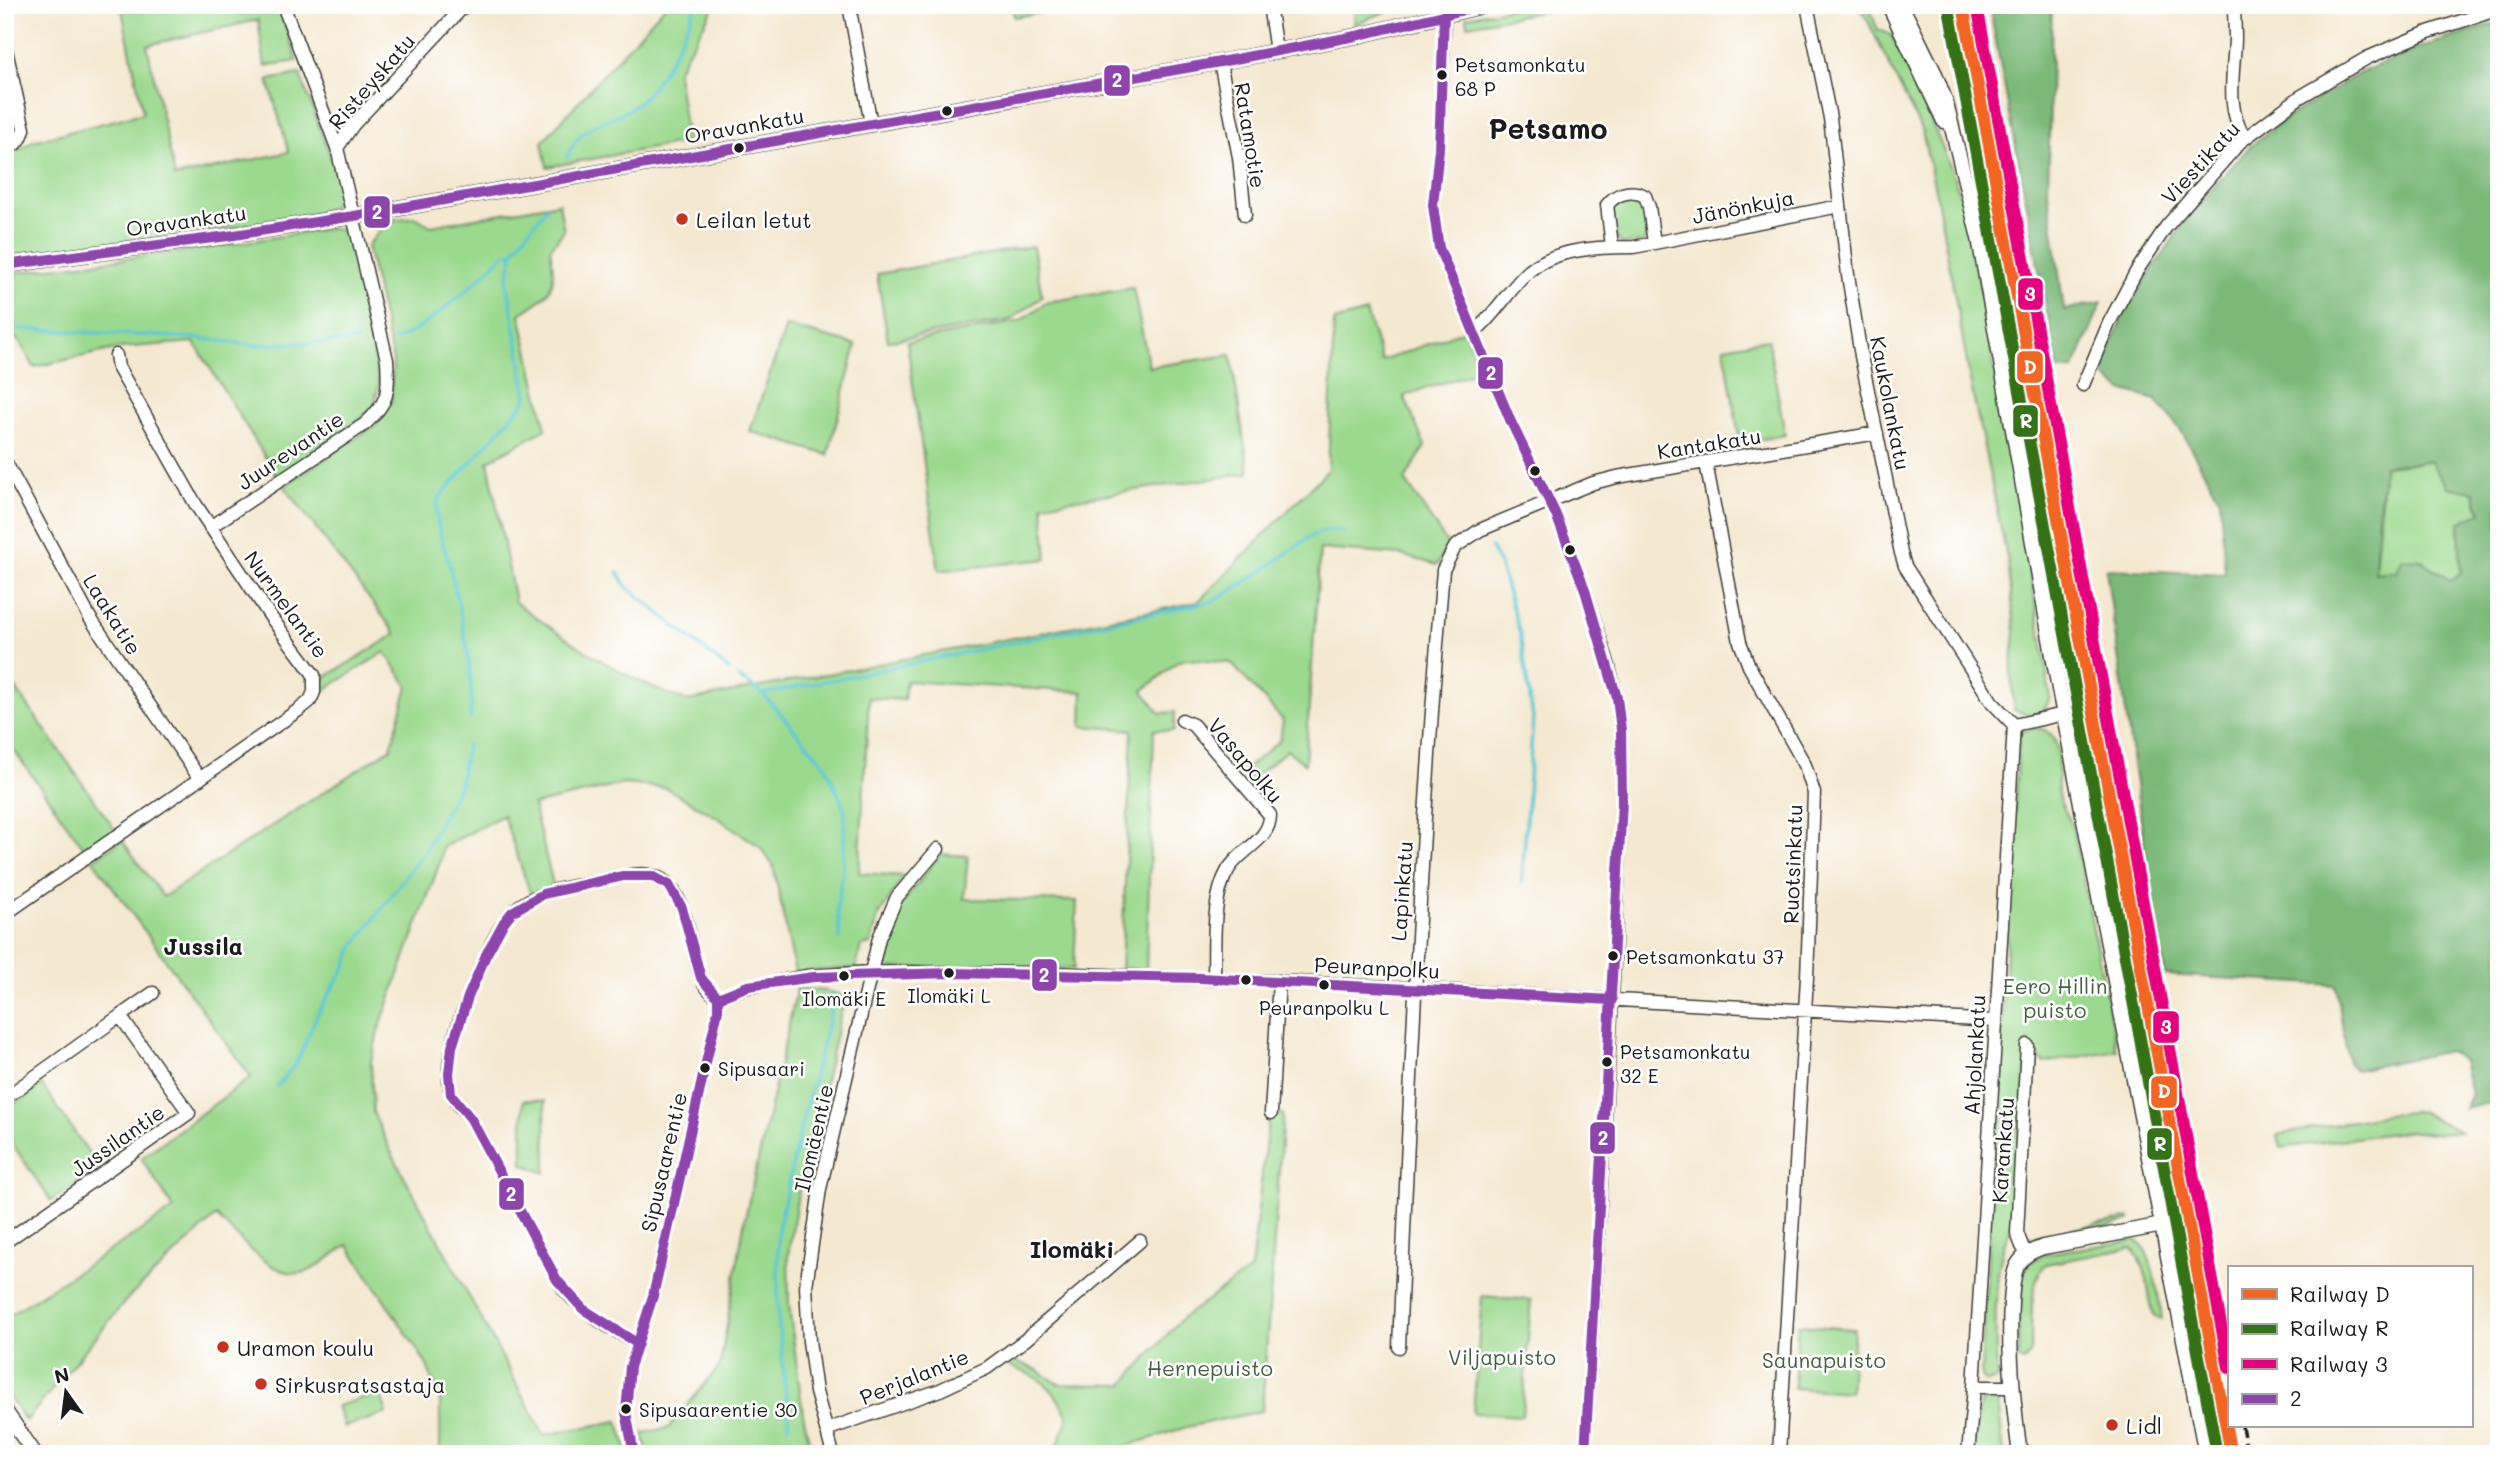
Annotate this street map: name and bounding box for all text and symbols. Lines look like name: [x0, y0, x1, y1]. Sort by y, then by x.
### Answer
street label: Risteyskatu: [322, 27, 420, 135]
place label: Petsamonkatu 68 P: [1455, 52, 1585, 101]
line badge: 2: [1103, 64, 1131, 97]
text: 2: [1112, 67, 1122, 92]
marker: Petsamonkatu 68 P: [1435, 68, 1449, 82]
street label: Ratamotie: [1229, 80, 1273, 190]
street label: Oravankatu: [682, 101, 806, 149]
unlabelled marker: [940, 104, 954, 118]
district label: Petsamo: [1489, 110, 1607, 146]
street label: Viestikatu: [2155, 115, 2245, 209]
unlabelled marker: [732, 141, 746, 155]
street label: Jänönkuja: [1690, 183, 1796, 229]
line badge: 2: [363, 195, 391, 229]
street label: Oravankatu: [124, 198, 248, 242]
text: 2: [372, 199, 382, 224]
place label: Leilan letut: [696, 206, 811, 233]
marker: Leilan letut: [674, 211, 690, 227]
line badge: 3: [2017, 277, 2044, 311]
text: 3: [2024, 281, 2036, 306]
street label: Kaukolankatu: [1865, 334, 1917, 472]
line badge: D: [2016, 350, 2044, 384]
text: D: [2023, 354, 2037, 379]
line badge: 2: [1477, 356, 1504, 390]
text: 2: [1486, 360, 1496, 385]
line badge: R: [2012, 404, 2039, 438]
street label: Juurevantie: [232, 405, 348, 495]
text: R: [2019, 408, 2033, 433]
street label: Kantakatu: [1655, 421, 1763, 465]
unlabelled marker: [1528, 464, 1542, 478]
unlabelled marker: [1563, 543, 1577, 557]
street label: Nurmelantie: [239, 545, 335, 663]
street label: Laakatie: [78, 569, 148, 659]
street label: Vasapolku: [1202, 712, 1290, 808]
street label: Ruotsinkatu: [1776, 804, 1808, 924]
street label: Lapinkatu: [1384, 840, 1418, 942]
district label: Jussila: [163, 931, 243, 961]
place label: Petsamonkatu 37: [1626, 944, 1784, 969]
marker: Petsamonkatu 37: [1606, 949, 1620, 963]
street label: Peuranpolku: [1313, 950, 1441, 984]
line badge: 2: [1031, 958, 1058, 992]
text: 2: [1039, 962, 1049, 987]
marker: Ilomäki L: [942, 966, 956, 980]
marker: Ilomäki E: [837, 969, 851, 983]
park label: Eero Hillin puisto: [2003, 972, 2107, 1023]
unlabelled marker: [1239, 973, 1253, 987]
marker: Peuranpolku L: [1317, 978, 1331, 992]
place label: Ilomäki L: [907, 983, 991, 1008]
place label: Ilomäki E: [802, 986, 886, 1011]
street label: Ahjolankatu: [1957, 994, 1991, 1116]
place label: Peuranpolku L: [1259, 995, 1389, 1020]
line badge: 3: [2152, 1010, 2180, 1044]
text: 3: [2160, 1014, 2172, 1039]
place label: Petsamonkatu 32 E: [1620, 1039, 1750, 1088]
marker: Petsamonkatu 32 E: [1600, 1055, 1614, 1069]
place label: Sipusaari: [718, 1056, 805, 1081]
marker: Sipusaari: [698, 1061, 712, 1075]
line badge: D: [2150, 1075, 2178, 1109]
text: D: [2157, 1078, 2171, 1103]
street label: Ilomäentie: [787, 1081, 839, 1195]
street label: Sipusaarentie: [634, 1089, 692, 1235]
street label: Karankatu: [1985, 1096, 2019, 1204]
street label: Jussilantie: [65, 1098, 169, 1182]
line badge: 2: [1589, 1121, 1616, 1155]
text: 2: [1598, 1125, 1608, 1150]
line badge: R: [2146, 1127, 2173, 1161]
text: R: [2153, 1131, 2167, 1156]
line badge: 2: [498, 1177, 525, 1211]
text: 2: [506, 1181, 516, 1206]
district label: Ilomäki: [1030, 1234, 1114, 1264]
legend: [2228, 1266, 2472, 1428]
text: Railway D: [2290, 1280, 2390, 1307]
text: Railway R: [2290, 1314, 2389, 1341]
place label: Uramon koulu: [237, 1334, 374, 1361]
marker: Uramon koulu: [215, 1339, 231, 1355]
street label: Perjalantie: [856, 1342, 972, 1410]
park label: Viljapuisto: [1448, 1343, 1556, 1370]
park label: Saunapuisto: [1762, 1346, 1886, 1373]
text: Railway 3: [2290, 1350, 2388, 1377]
park label: Hernepuisto: [1147, 1354, 1273, 1381]
north arrow: [32, 1358, 102, 1428]
text: N: [52, 1361, 72, 1389]
place label: Sirkusratsastaja: [275, 1371, 445, 1398]
marker: Sirkusratsastaja: [253, 1376, 269, 1392]
text: 2: [2290, 1384, 2302, 1411]
place label: Sipusaarentie 30: [639, 1397, 798, 1422]
marker: Sipusaarentie 30: [619, 1402, 633, 1416]
place label: Lidl: [2126, 1412, 2162, 1439]
marker: Lidl: [2104, 1417, 2120, 1433]

